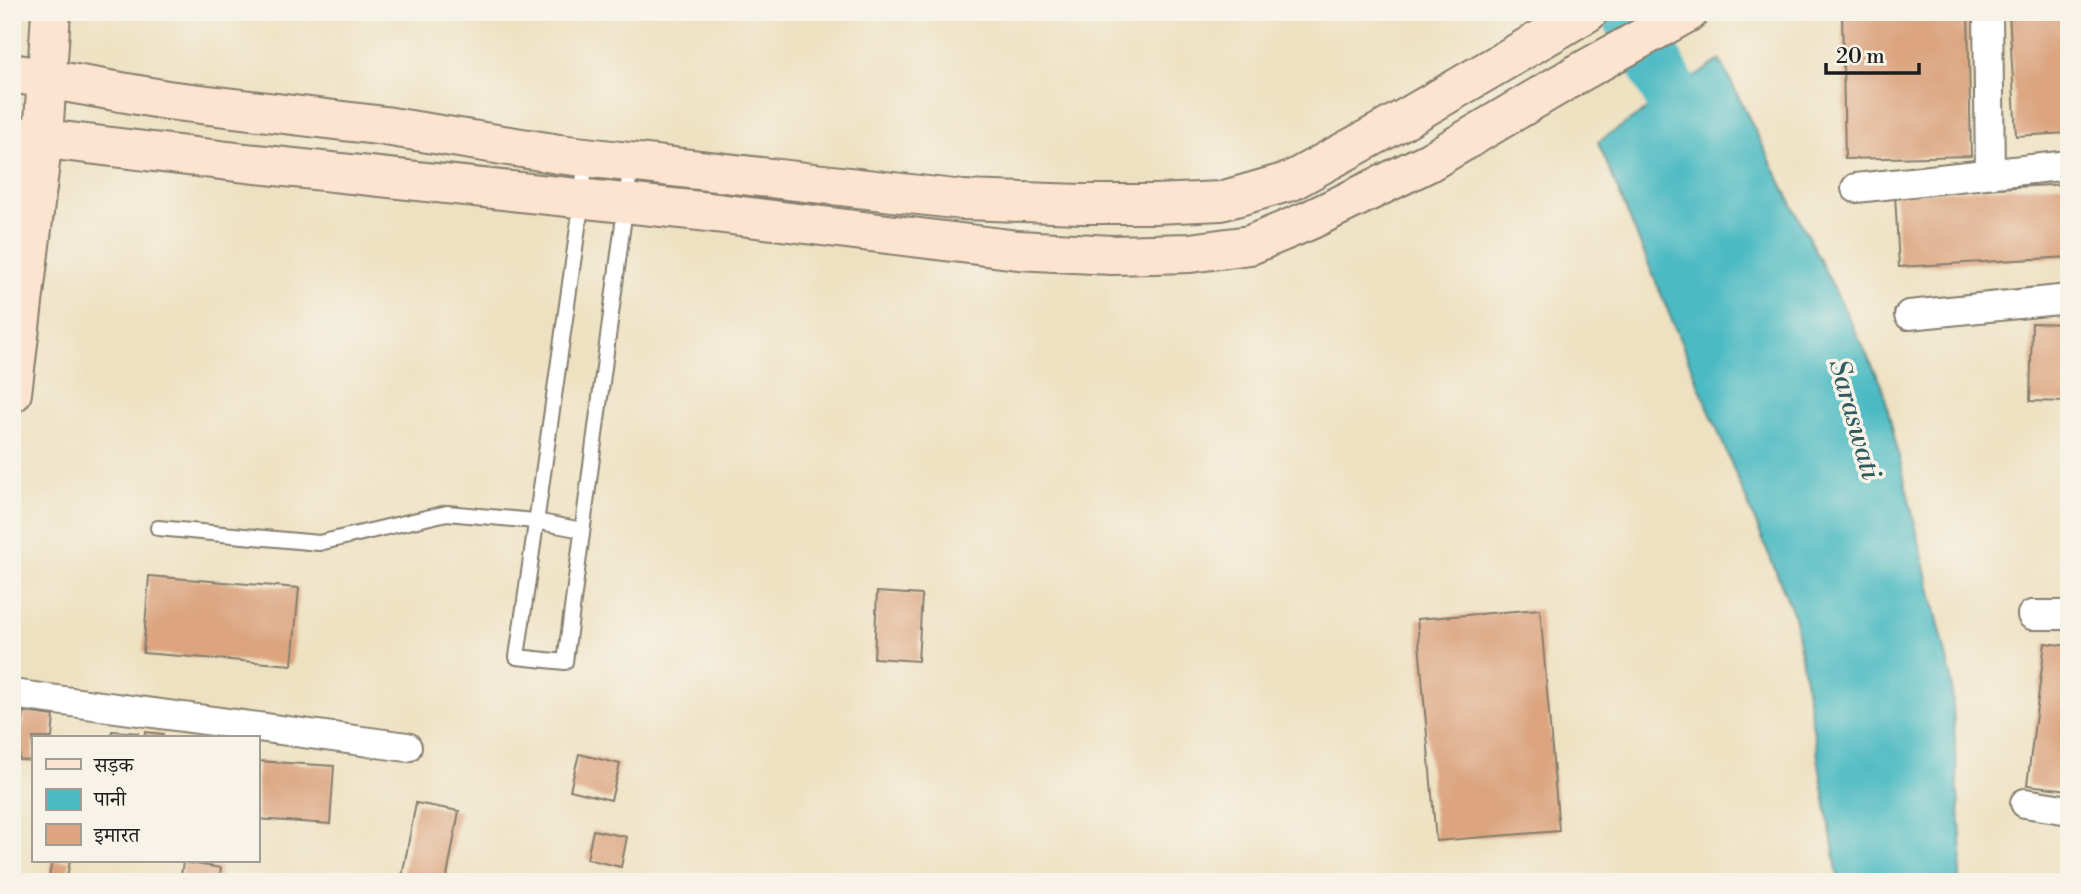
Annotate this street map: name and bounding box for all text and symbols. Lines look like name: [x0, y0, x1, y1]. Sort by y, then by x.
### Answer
scale bar: [1826, 32, 1918, 76]
text: 20 m: [1836, 44, 1885, 70]
water label: Saraswati: [1821, 355, 1888, 484]
legend: [32, 736, 259, 862]
text: सड़क: [93, 753, 134, 779]
text: पानी: [93, 787, 127, 813]
text: इमारत: [93, 823, 141, 849]

